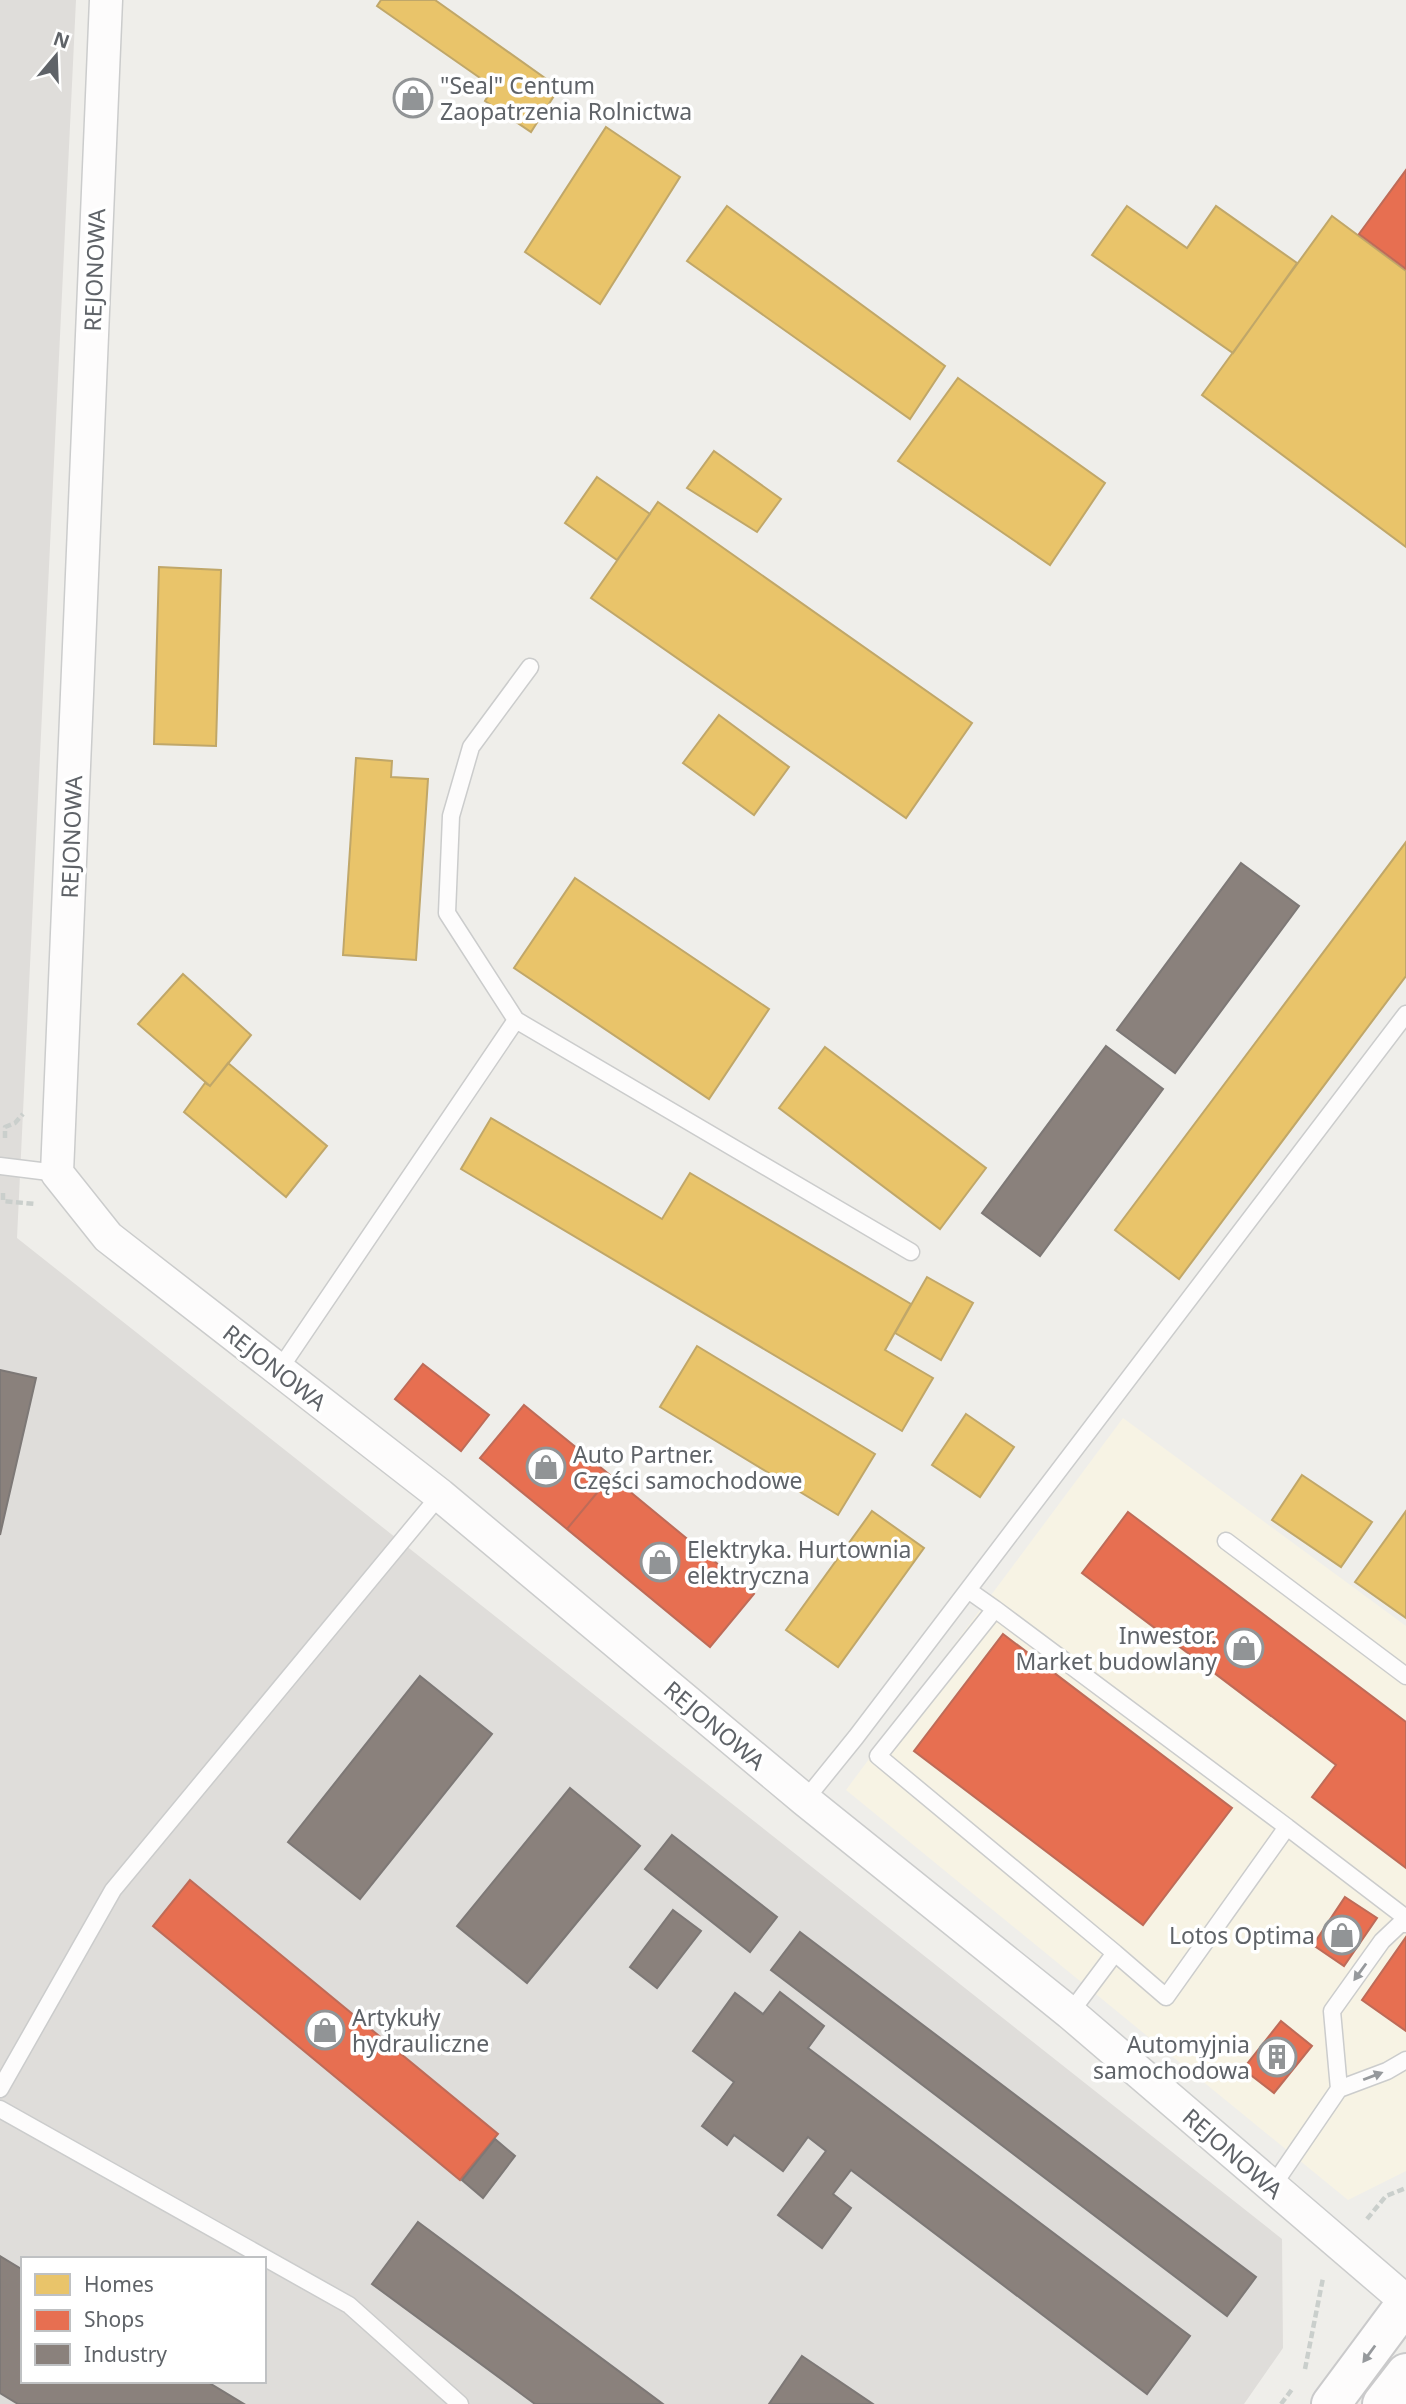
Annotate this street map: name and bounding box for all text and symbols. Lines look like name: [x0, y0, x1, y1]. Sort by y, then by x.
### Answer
north arrow: [21, 21, 91, 91]
text: N: [50, 25, 73, 55]
place label: "Seal" Centum Zaopatrzenia Rolnictwa: [440, 69, 692, 127]
shop icon: "Seal" Centum Zaopatrzenia Rolnictwa: [392, 77, 434, 119]
street label: REJONOWA: [76, 208, 112, 332]
street label: REJONOWA: [53, 775, 89, 899]
street label: REJONOWA: [217, 1316, 334, 1418]
place label: Auto Partner. Części samochodowe: [573, 1438, 802, 1496]
shop icon: Auto Partner. Części samochodowe: [525, 1446, 567, 1488]
place label: Elektryka. Hurtownia elektryczna: [687, 1533, 911, 1591]
shop icon: Elektryka. Hurtownia elektryczna: [639, 1541, 681, 1583]
place label: Inwestor. Market budowlany: [1015, 1619, 1217, 1677]
shop icon: Inwestor. Market budowlany: [1223, 1627, 1265, 1669]
street label: REJONOWA: [658, 1673, 773, 1777]
shop icon: Lotos Optima: [1321, 1914, 1363, 1956]
place label: Lotos Optima: [1169, 1919, 1315, 1951]
one-way arrow: [1353, 1963, 1367, 1981]
place label: Artykuły hydrauliczne: [352, 2001, 489, 2059]
shop icon: Artykuły hydrauliczne: [304, 2009, 346, 2051]
place label: Automyjnia samochodowa: [1093, 2028, 1250, 2086]
building icon: Automyjnia samochodowa: [1256, 2036, 1298, 2078]
one-way arrow: [1363, 2071, 1384, 2082]
street label: REJONOWA: [1176, 2101, 1290, 2206]
legend: [21, 2257, 266, 2383]
text: Homes: [84, 2270, 154, 2298]
text: Shops: [84, 2305, 144, 2333]
text: Industry: [84, 2340, 167, 2368]
one-way arrow: [1361, 2344, 1376, 2362]

